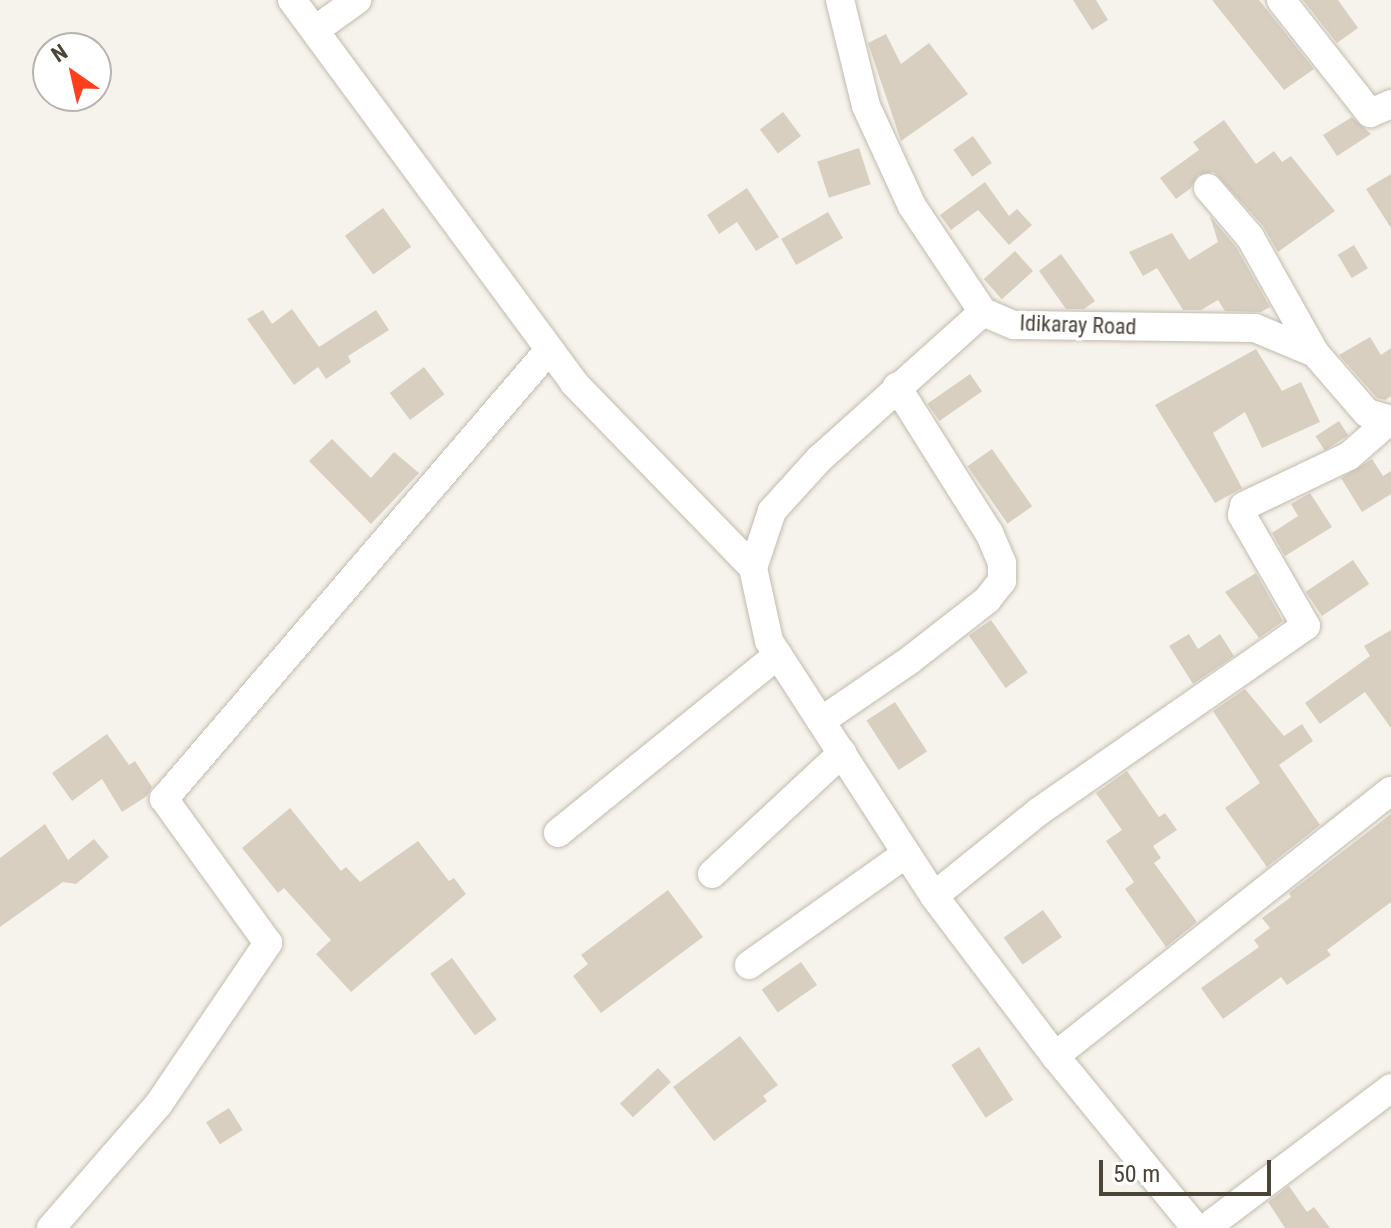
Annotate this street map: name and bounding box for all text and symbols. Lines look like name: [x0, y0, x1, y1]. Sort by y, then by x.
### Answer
north arrow: [32, 32, 112, 112]
text: N: [47, 39, 72, 67]
street label: Idikaray Road: [1019, 310, 1137, 340]
scale bar: [1103, 1144, 1275, 1194]
text: 50 m: [1113, 1160, 1160, 1188]

